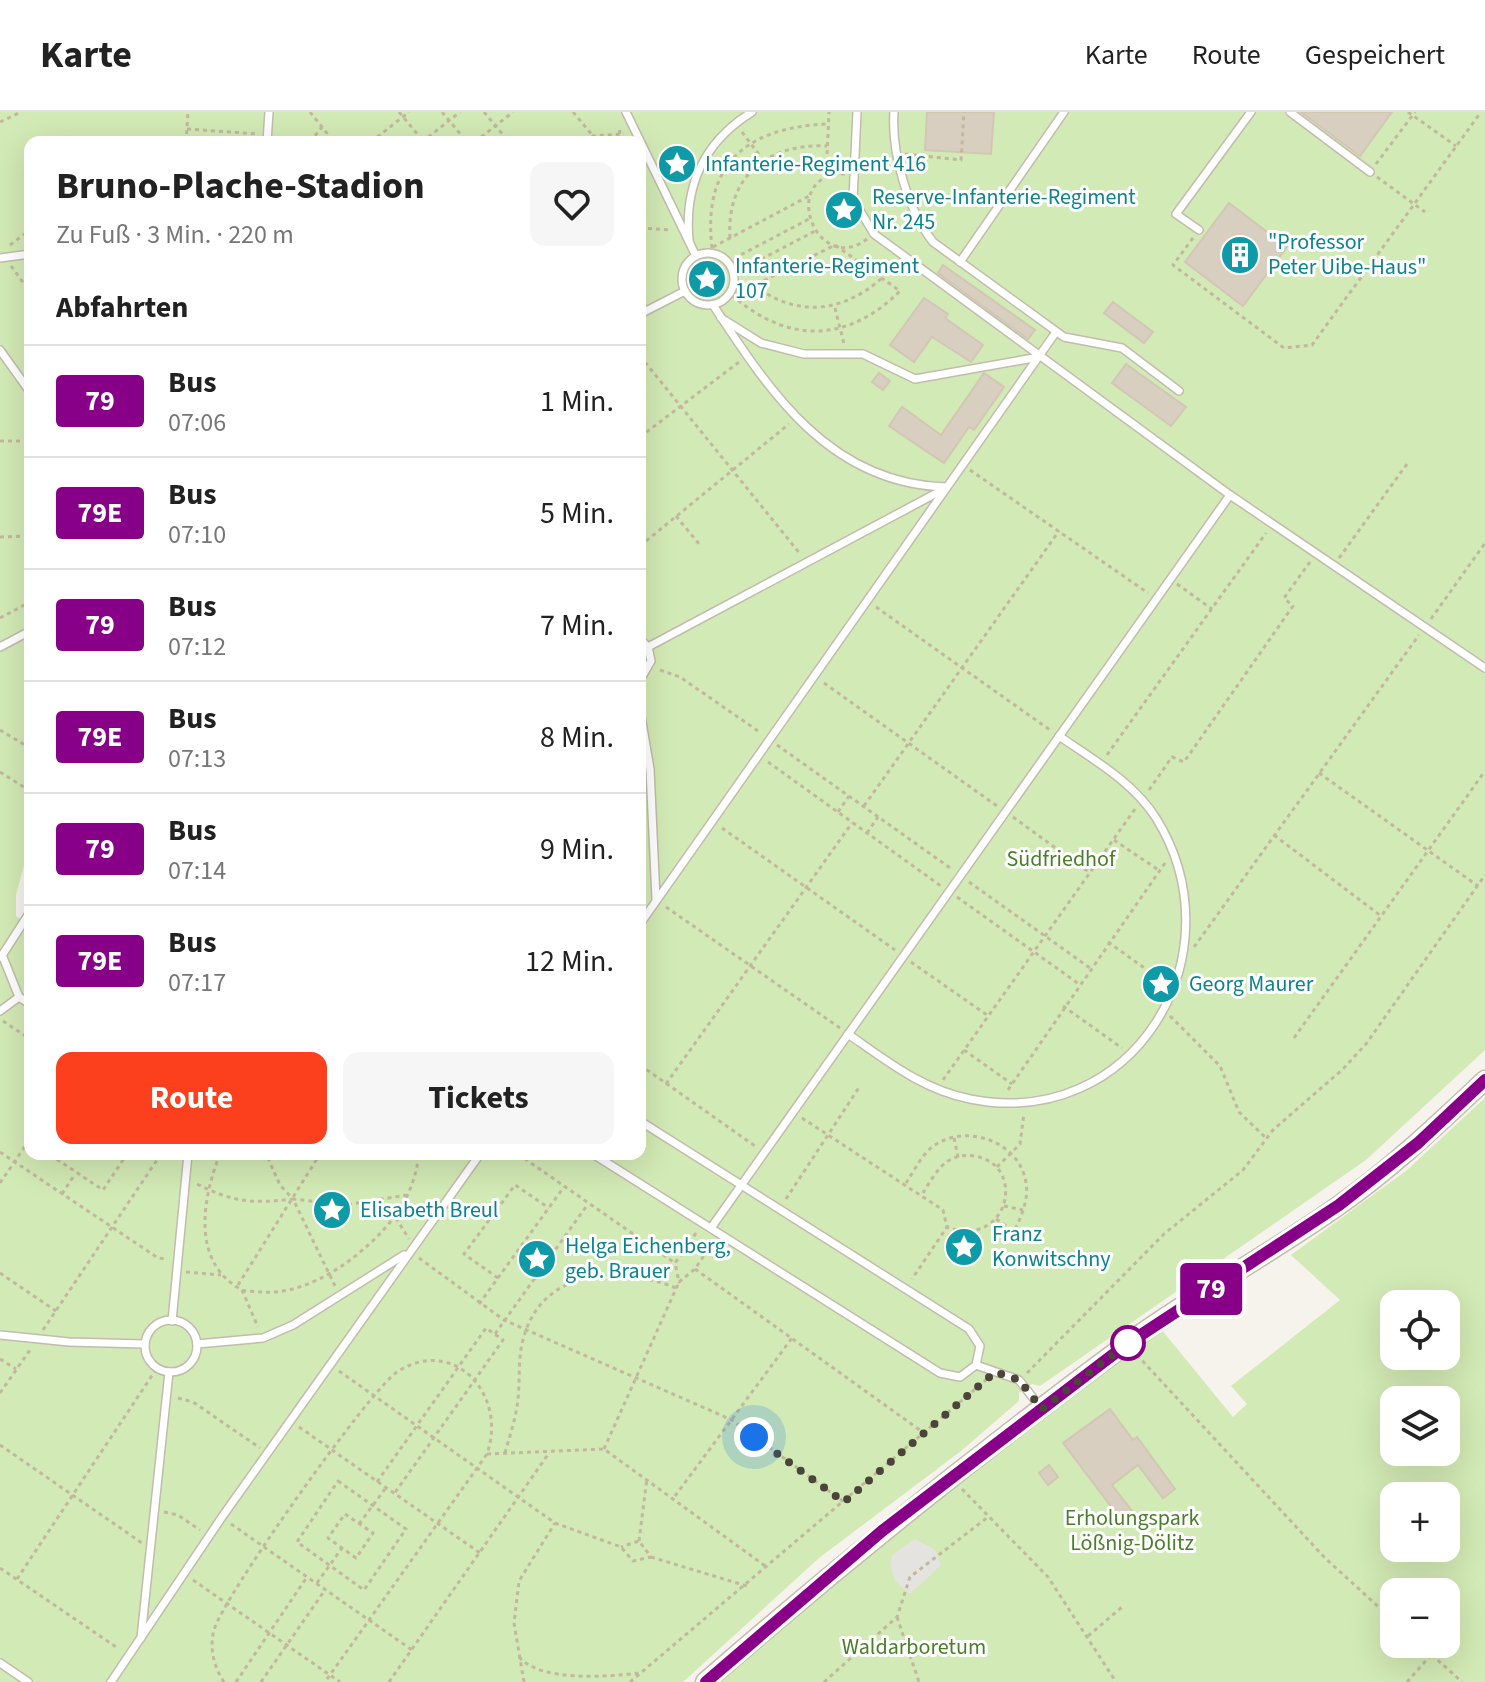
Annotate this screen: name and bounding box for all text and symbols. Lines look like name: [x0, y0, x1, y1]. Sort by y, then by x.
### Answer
text: Karte: [40, 28, 132, 82]
text: Karte: [1085, 35, 1148, 75]
text: Route: [1192, 35, 1261, 75]
text: Gespeichert: [1305, 35, 1445, 75]
place icon: Infanterie-Regiment 416: [656, 143, 698, 185]
place label: Infanterie-Regiment 416: [705, 148, 926, 180]
text: Bruno-Plache-Stadion: [56, 159, 425, 213]
button: heart: [530, 162, 614, 246]
place label: Reserve-Infanterie-Regiment Nr. 245: [872, 181, 1136, 238]
place icon: Reserve-Infanterie-Regiment Nr. 245: [823, 189, 865, 231]
text: Zu Fuß · 3 Min. · 220 m: [56, 216, 294, 253]
place label: "Professor Peter Uibe-Haus": [1268, 226, 1426, 283]
building icon: "Professor Peter Uibe-Haus": [1219, 234, 1261, 276]
place label: Infanterie-Regiment 107: [735, 250, 920, 307]
place icon: Infanterie-Regiment 107: [686, 258, 728, 300]
text: Abfahrten: [56, 286, 188, 329]
text: Bus: [168, 361, 216, 404]
text: 1 Min.: [540, 380, 614, 423]
text: 79: [85, 381, 115, 421]
text: 07:06: [168, 404, 226, 441]
text: Bus: [168, 473, 216, 516]
text: 5 Min.: [540, 492, 614, 535]
text: 79E: [78, 493, 122, 533]
text: 07:10: [168, 516, 226, 553]
text: Bus: [168, 585, 216, 628]
text: 7 Min.: [540, 604, 614, 647]
text: 79: [85, 605, 115, 645]
text: 07:12: [168, 628, 226, 665]
text: Bus: [168, 697, 216, 740]
text: 8 Min.: [540, 716, 614, 759]
text: 79E: [78, 717, 122, 757]
text: 07:13: [168, 740, 226, 777]
text: Bus: [168, 809, 216, 852]
text: 9 Min.: [540, 828, 614, 871]
text: 79: [85, 829, 115, 869]
park label: Südfriedhof: [1007, 843, 1117, 875]
text: 07:14: [168, 852, 226, 889]
text: Bus: [168, 921, 216, 964]
text: 12 Min.: [525, 940, 614, 983]
text: 79E: [78, 941, 122, 981]
place icon: Georg Maurer: [1140, 963, 1182, 1005]
text: 07:17: [168, 964, 226, 1001]
place label: Georg Maurer: [1189, 968, 1314, 1000]
button: Route: [56, 1052, 327, 1144]
button: Tickets: [343, 1052, 614, 1144]
place icon: Elisabeth Breul: [311, 1189, 353, 1231]
place label: Elisabeth Breul: [360, 1194, 498, 1226]
place label: Franz Konwitschny: [992, 1218, 1111, 1275]
place icon: Franz Konwitschny: [943, 1226, 985, 1268]
place label: Helga Eichenberg, geb. Brauer: [565, 1230, 731, 1287]
place icon: Helga Eichenberg, geb. Brauer: [516, 1238, 558, 1280]
line badge: 79: [1175, 1263, 1247, 1315]
text: 79: [1196, 1269, 1226, 1309]
map controls: [1380, 1290, 1460, 1658]
button: locate: [1380, 1290, 1460, 1370]
unlabelled marker: [1111, 1326, 1145, 1360]
button: layers: [1380, 1386, 1460, 1466]
your location: [734, 1417, 774, 1457]
button: +: [1380, 1482, 1460, 1562]
park label: Erholungspark Lößnig-Dölitz: [1065, 1502, 1199, 1559]
button: −: [1380, 1578, 1460, 1658]
park label: Waldarboretum: [842, 1631, 986, 1663]

